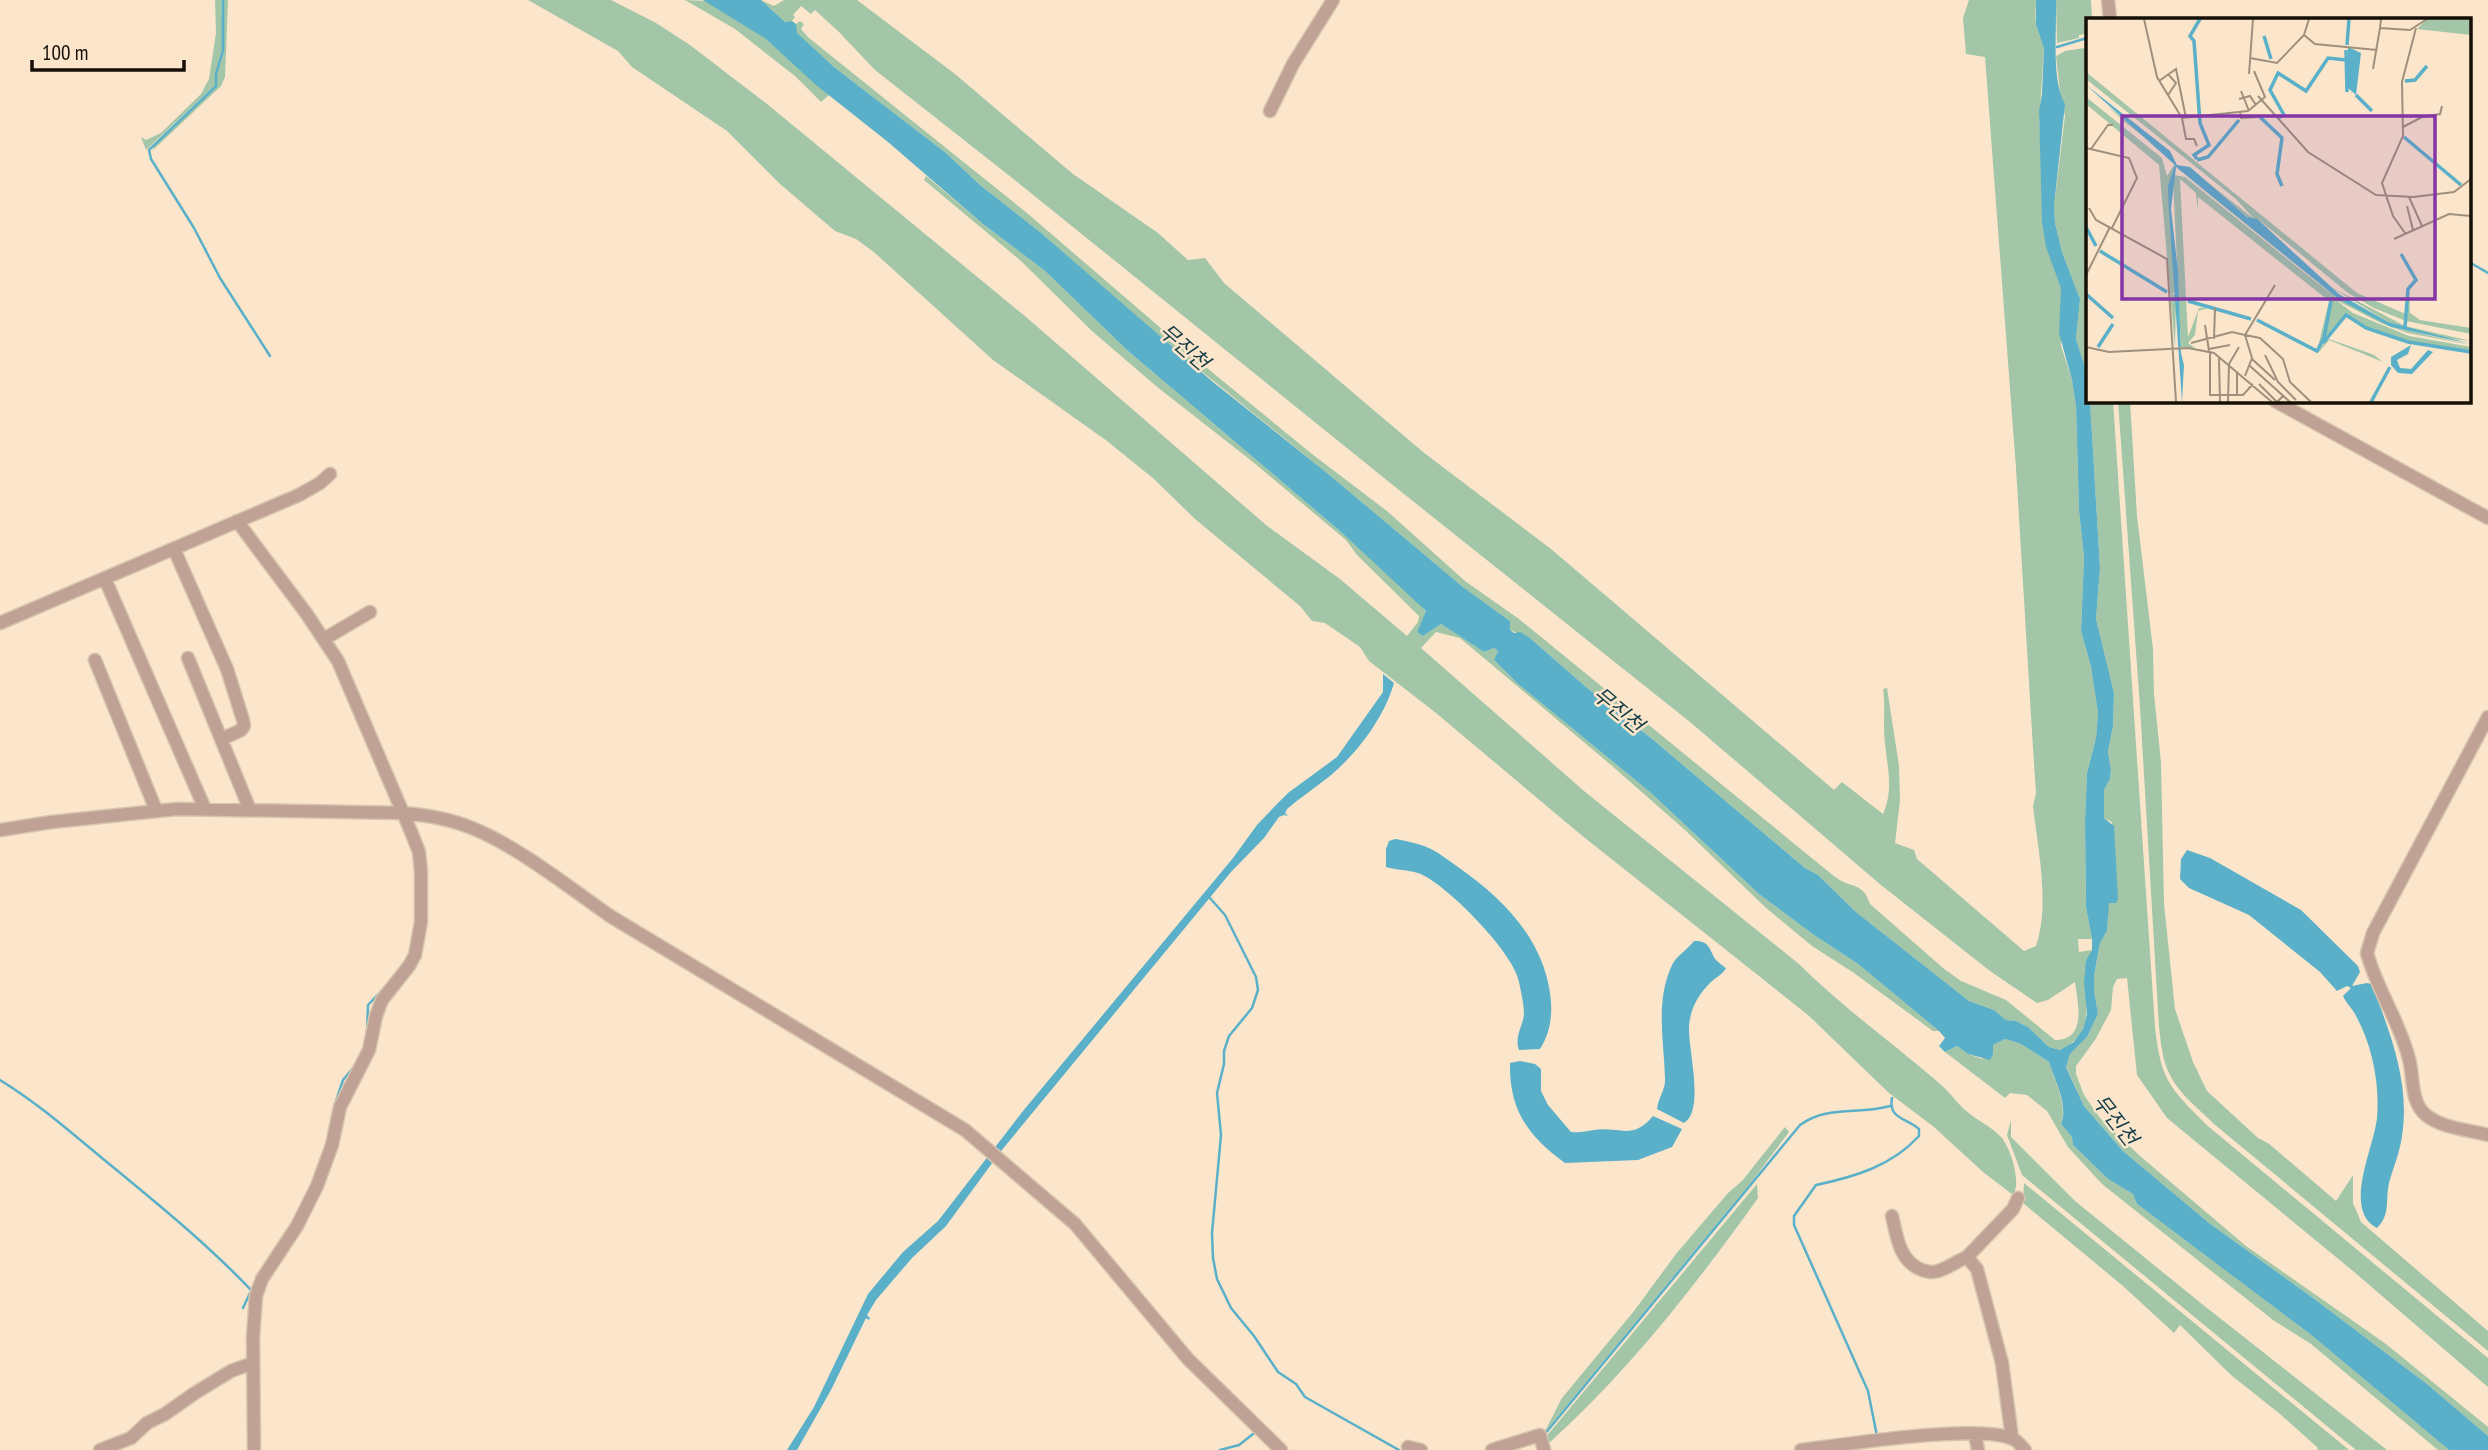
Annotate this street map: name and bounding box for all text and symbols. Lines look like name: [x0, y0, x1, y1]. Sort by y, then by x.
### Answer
inset map: [2086, 18, 2470, 402]
scale bar: [32, 28, 184, 72]
text: 100 m: [42, 39, 88, 66]
water label: 무진천: [1154, 317, 1217, 378]
water label: 무진천: [1587, 681, 1651, 740]
water label: 무진천: [2087, 1089, 2146, 1153]

